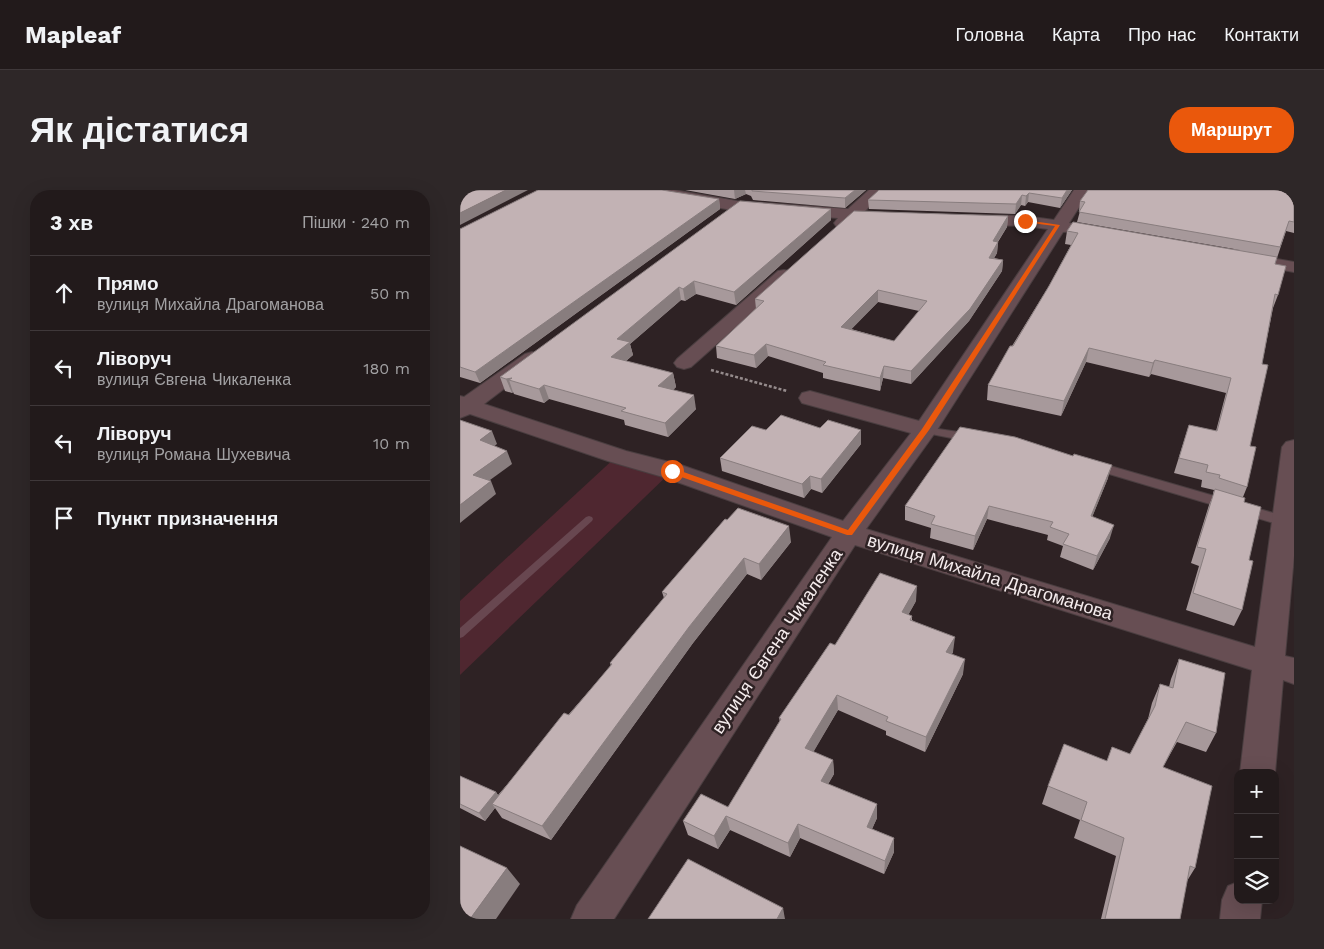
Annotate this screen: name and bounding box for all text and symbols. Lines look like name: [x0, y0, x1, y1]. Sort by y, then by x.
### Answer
text: Mapleaf: [25, 21, 121, 49]
text: Головна: [956, 24, 1024, 45]
text: Карта: [1052, 24, 1100, 45]
text: Про нас: [1128, 24, 1196, 45]
text: Контакти: [1224, 24, 1299, 45]
button: Маршрут: [1169, 107, 1294, 153]
text: Як дістатися: [30, 109, 249, 151]
text: 3 хв: [50, 210, 93, 235]
route end: [1014, 210, 1037, 233]
text: Пішки · 240 m: [302, 213, 410, 232]
text: Прямо: [97, 272, 159, 295]
icon: ahead: [50, 279, 78, 307]
text: 50 m: [370, 284, 410, 303]
text: вулиця Михайла Драгоманова: [97, 295, 324, 314]
text: Ліворуч: [97, 347, 172, 370]
icon: left: [50, 354, 78, 382]
text: 180 m: [363, 359, 410, 378]
text: вулиця Євгена Чикаленка: [97, 370, 291, 389]
text: Ліворуч: [97, 422, 172, 445]
icon: left: [50, 429, 78, 457]
text: 10 m: [373, 434, 410, 453]
text: вулиця Романа Шухевича: [97, 445, 290, 464]
route start: [661, 460, 684, 483]
icon: arrive: [50, 504, 78, 532]
text: Пункт призначення: [97, 507, 278, 530]
street label: вулиця Михайла Драгоманова: [865, 529, 1116, 624]
street label: вулиця Євгена Чикаленка: [707, 544, 847, 737]
map controls: [1234, 769, 1279, 904]
button: +: [1234, 769, 1279, 814]
button: −: [1234, 814, 1279, 859]
button: layers: [1234, 859, 1279, 904]

